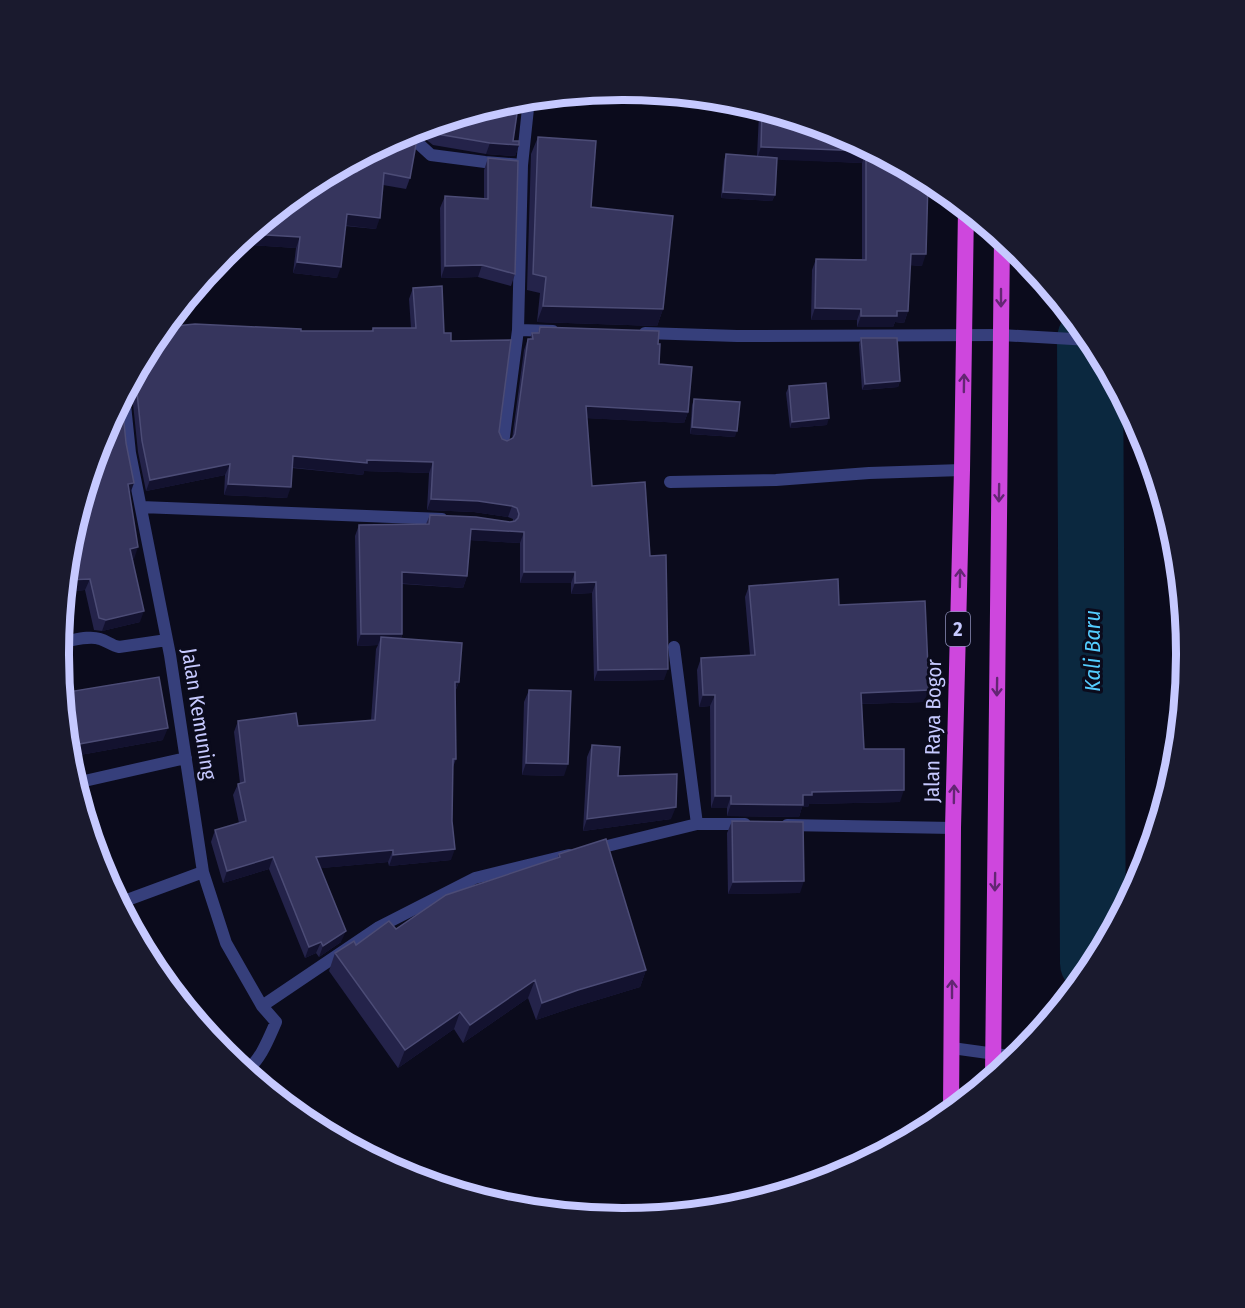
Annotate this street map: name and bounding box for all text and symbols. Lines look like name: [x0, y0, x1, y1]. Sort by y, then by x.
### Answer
one-way arrow: [995, 287, 1007, 307]
one-way arrow: [958, 374, 970, 394]
one-way arrow: [993, 482, 1005, 502]
one-way arrow: [954, 569, 965, 589]
water label: Kali Baru: [1079, 610, 1106, 692]
road number: 2: [946, 612, 970, 646]
street label: Jalan Kemuning: [176, 646, 222, 782]
street label: Jalan Raya Bogor: [919, 658, 947, 803]
one-way arrow: [991, 677, 1003, 697]
one-way arrow: [948, 785, 960, 805]
one-way arrow: [989, 872, 1001, 892]
one-way arrow: [946, 980, 958, 1000]

